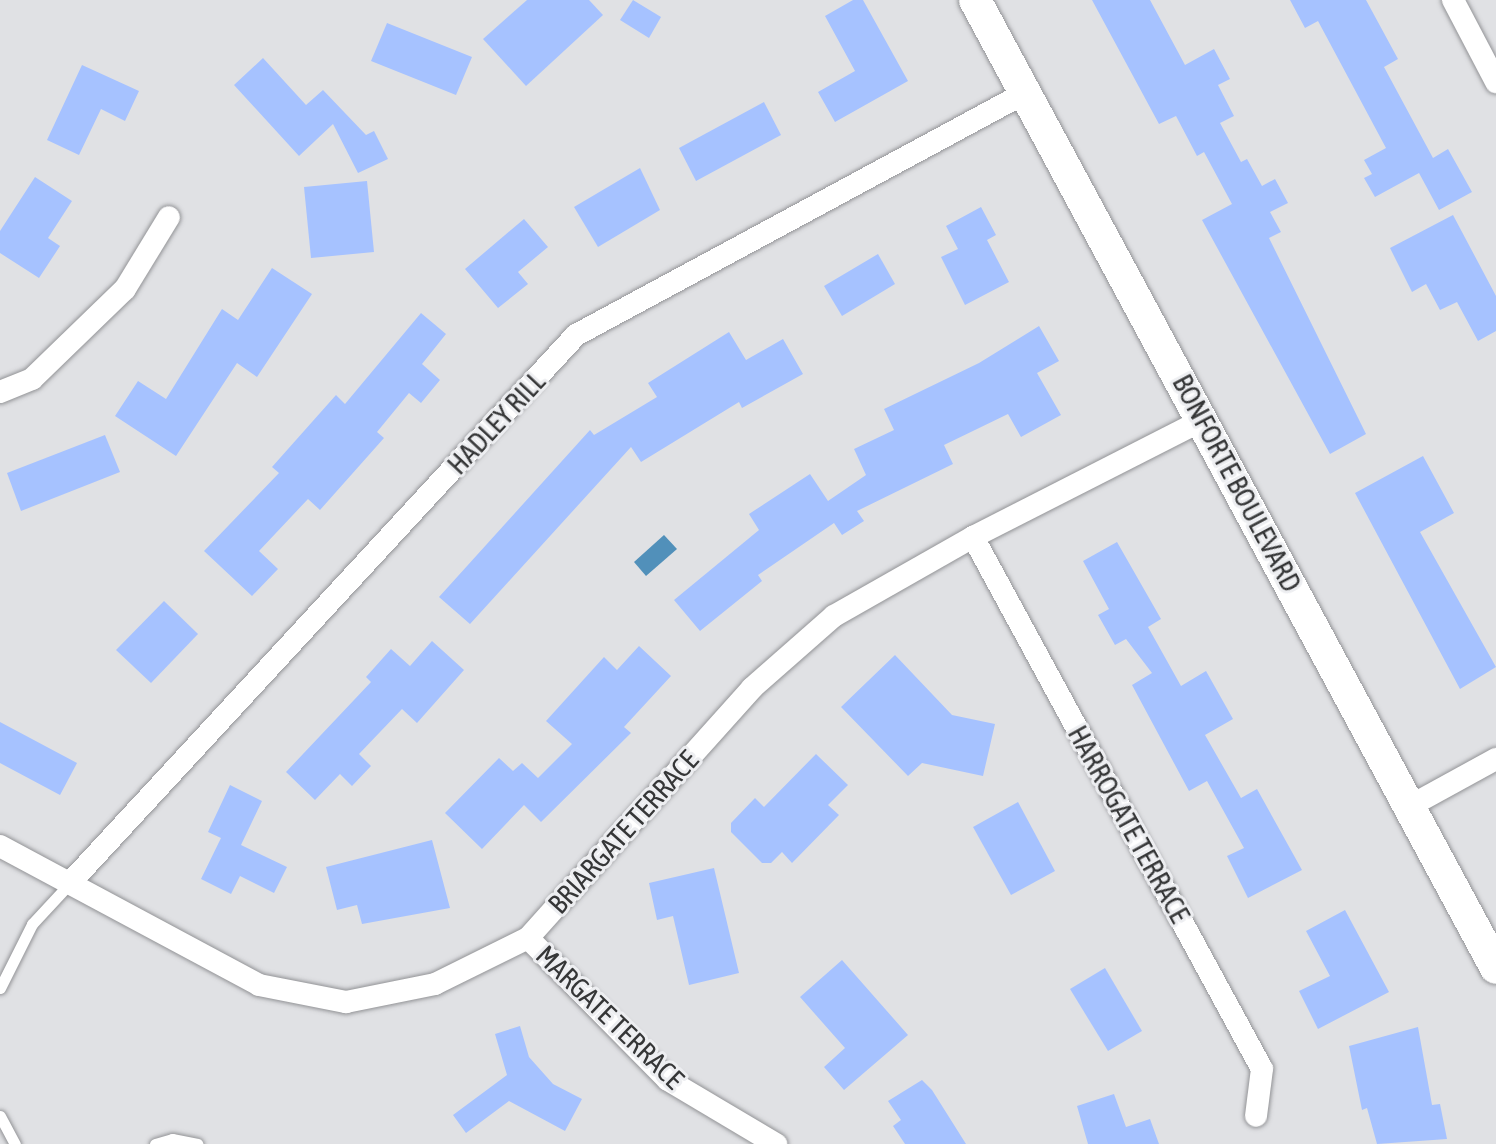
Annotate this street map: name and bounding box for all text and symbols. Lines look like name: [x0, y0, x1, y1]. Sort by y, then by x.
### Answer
street label: HADLEY RILL: [440, 365, 552, 481]
street label: BONFORTE BOULEVARD: [1166, 369, 1308, 597]
street label: HARROGATE TERRACE: [1061, 720, 1197, 928]
street label: BRIARGATE TERRACE: [541, 744, 705, 920]
street label: MARGATE TERRACE: [529, 938, 691, 1096]

